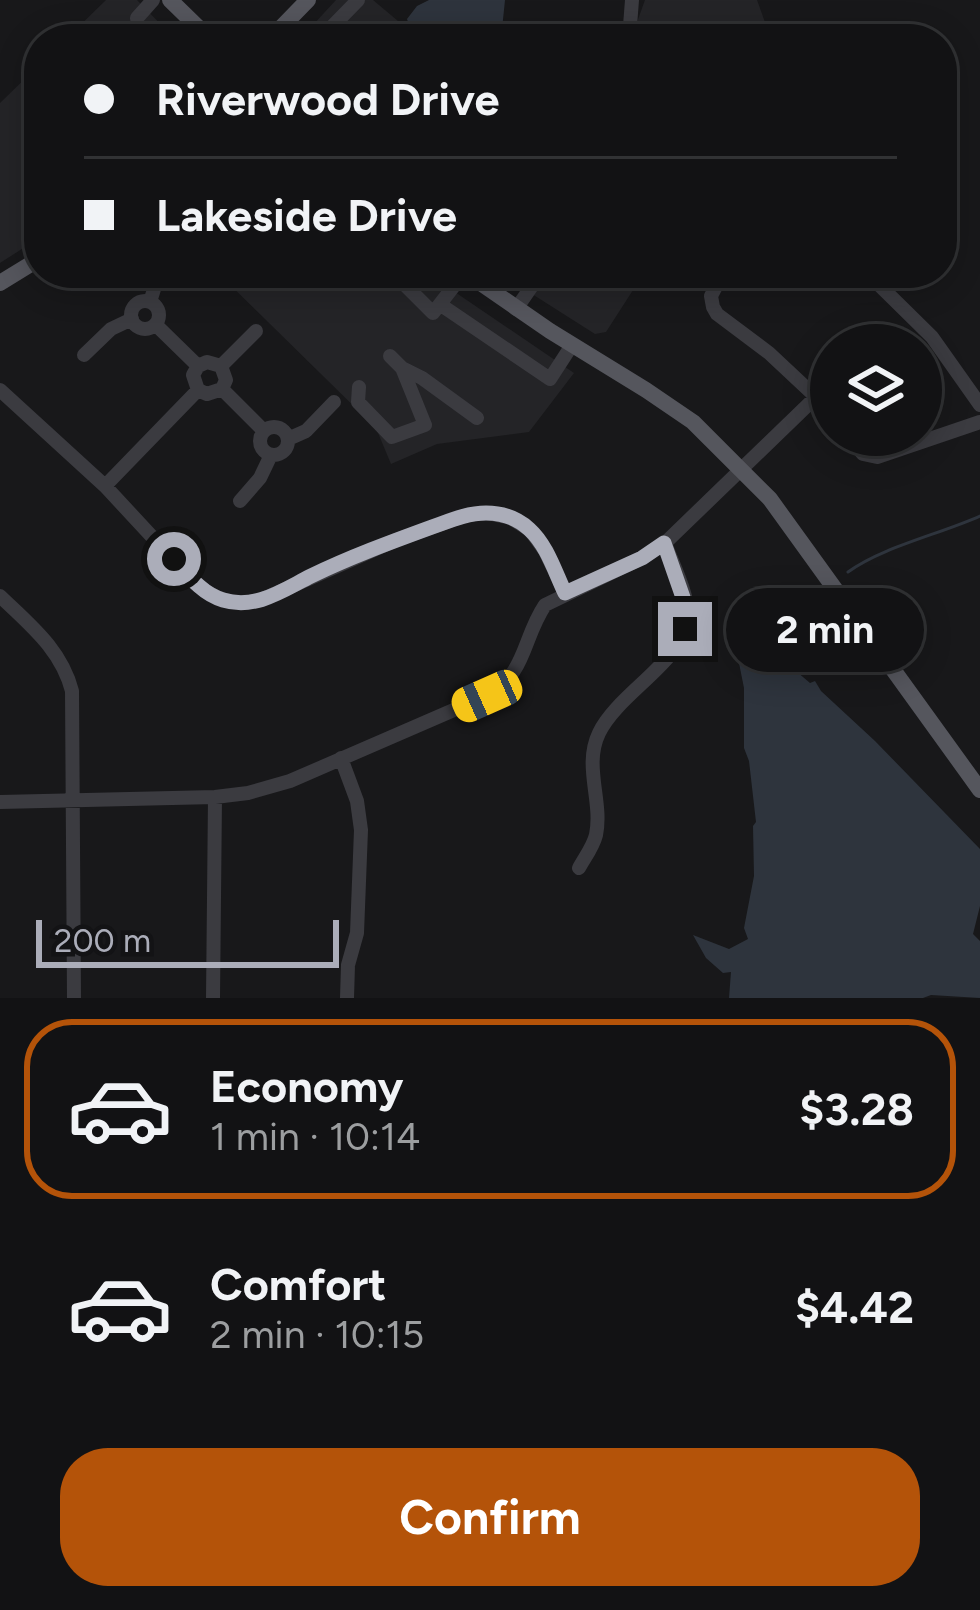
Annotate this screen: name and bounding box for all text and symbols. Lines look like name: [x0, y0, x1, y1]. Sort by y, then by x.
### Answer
text: Riverwood Drive: [156, 72, 499, 126]
text: Lakeside Drive: [156, 188, 457, 242]
map controls: [810, 324, 942, 456]
button: layers: [810, 324, 942, 456]
route start: [147, 532, 201, 586]
callout: 2 min: [727, 587, 925, 671]
route end: [658, 602, 712, 656]
text: 2 min: [776, 606, 874, 653]
car: [447, 665, 527, 727]
scale bar: [36, 914, 339, 967]
text: 200 m: [54, 921, 151, 960]
icon: car: [66, 1055, 174, 1163]
text: Economy: [210, 1059, 403, 1113]
text: $3.28: [799, 1082, 914, 1136]
text: 1 min · 10:14: [210, 1113, 420, 1160]
icon: car: [66, 1253, 174, 1361]
text: Comfort: [210, 1257, 386, 1311]
text: $4.42: [795, 1280, 914, 1334]
text: 2 min · 10:15: [210, 1311, 424, 1358]
button: Confirm: [60, 1448, 920, 1586]

